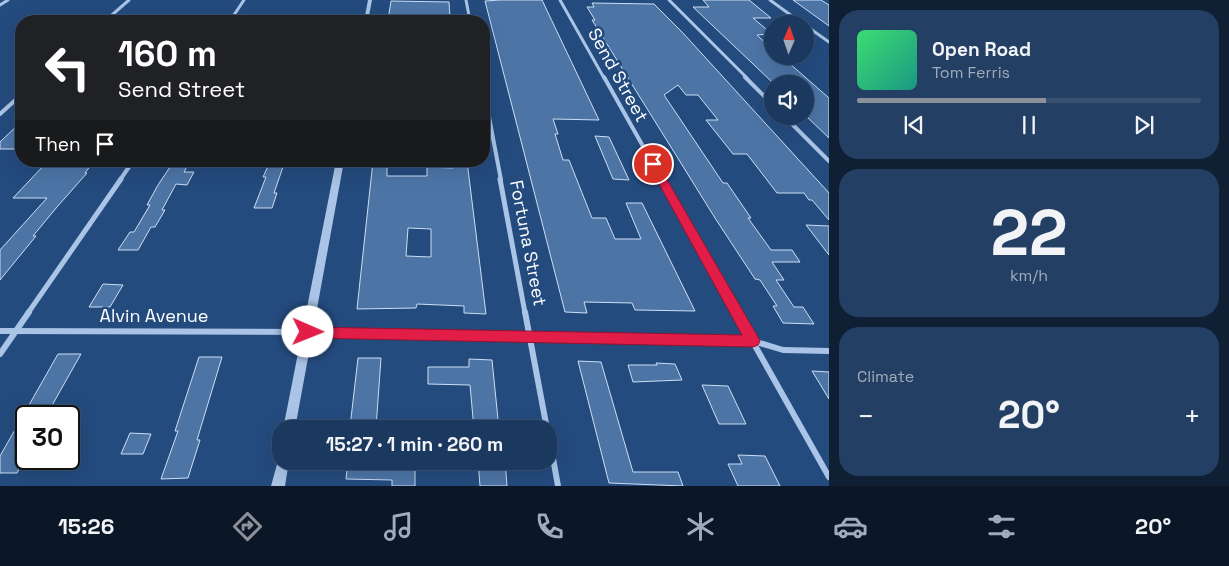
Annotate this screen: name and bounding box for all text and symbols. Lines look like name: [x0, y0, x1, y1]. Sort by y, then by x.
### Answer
north arrow: [764, 15, 814, 65]
map controls: [764, 15, 814, 125]
street label: Send Street: [583, 24, 654, 126]
text: 160 m: [118, 32, 217, 76]
icon: left: [35, 35, 100, 100]
text: Open Road: [932, 37, 1031, 62]
text: Tom Ferris: [932, 62, 1010, 83]
text: Send Street: [118, 75, 245, 103]
button: sound: [764, 75, 814, 125]
icon: previous: [900, 111, 928, 139]
icon: pause: [1015, 111, 1043, 139]
icon: next: [1130, 111, 1158, 139]
icon: arrive: [91, 130, 119, 158]
text: Then: [35, 132, 81, 157]
pin: [632, 143, 674, 185]
icon: arrive: [639, 150, 667, 178]
street label: Fortuna Street: [505, 178, 552, 308]
text: 22: [990, 191, 1068, 274]
text: km/h: [1010, 265, 1048, 286]
street label: Alvin Avenue: [100, 304, 208, 327]
position arrow: [281, 305, 333, 357]
text: Climate: [857, 366, 914, 387]
text: 20°: [998, 391, 1060, 439]
text: −: [857, 398, 874, 434]
text: +: [1184, 398, 1201, 434]
speed limit sign: 30: [15, 405, 80, 470]
text: 15:27 · 1 min · 260 m: [326, 432, 503, 457]
icon: directions: [230, 509, 265, 544]
icon: music: [381, 509, 416, 544]
icon: phone: [532, 509, 567, 544]
icon: climate: [683, 509, 718, 544]
icon: car: [833, 509, 868, 544]
icon: filters: [984, 509, 1019, 544]
text: 15:26: [58, 512, 114, 540]
text: 20°: [1135, 512, 1171, 540]

